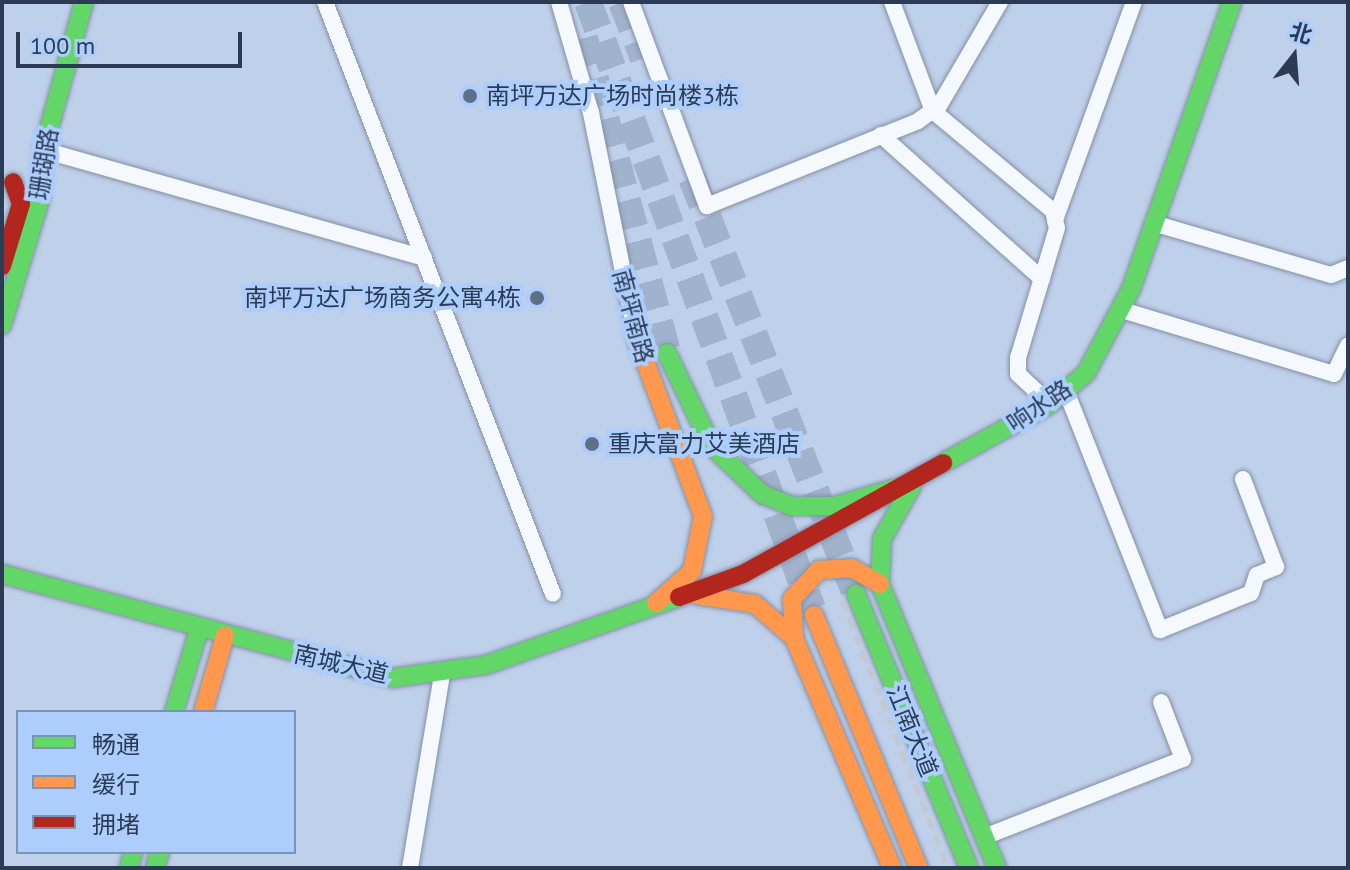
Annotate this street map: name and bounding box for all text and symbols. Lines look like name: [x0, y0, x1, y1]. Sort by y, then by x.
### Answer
scale bar: [20, 16, 246, 66]
north arrow: [1254, 16, 1334, 96]
text: 北: [1286, 16, 1316, 50]
text: 100 m: [30, 30, 95, 61]
place label: 南坪万达广场时尚楼3栋: [486, 82, 739, 110]
marker: 南坪万达广场时尚楼3栋: [461, 87, 479, 105]
street label: 珊瑚路: [24, 126, 64, 202]
street label: 南坪南路: [607, 266, 659, 366]
place label: 南坪万达广场商务公寓4栋: [244, 284, 521, 312]
marker: 南坪万达广场商务公寓4栋: [528, 289, 546, 307]
street label: 响水路: [1001, 374, 1077, 438]
place label: 重庆富力艾美酒店: [608, 430, 800, 458]
marker: 重庆富力艾美酒店: [583, 435, 601, 453]
street label: 南城大道: [291, 639, 391, 689]
street label: 江南大道: [881, 681, 943, 781]
legend: [16, 710, 296, 854]
text: 畅通: [92, 729, 140, 760]
text: 缓行: [92, 769, 140, 800]
text: 拥堵: [92, 809, 140, 840]

